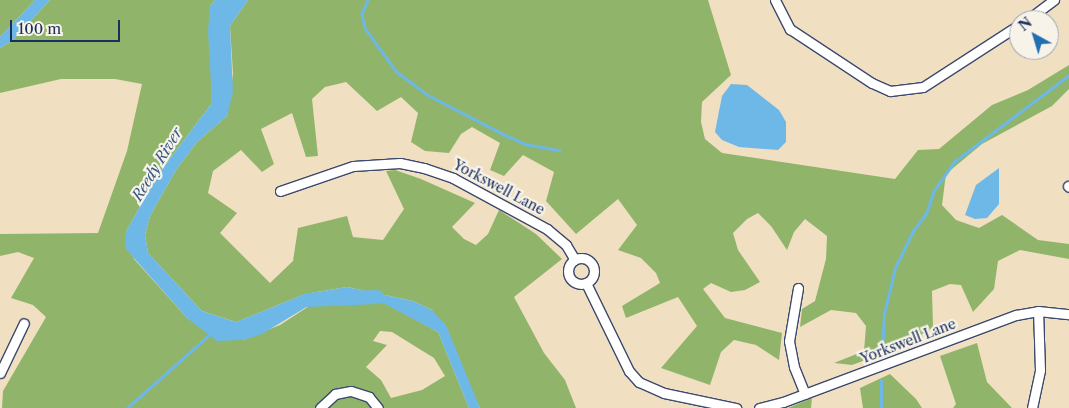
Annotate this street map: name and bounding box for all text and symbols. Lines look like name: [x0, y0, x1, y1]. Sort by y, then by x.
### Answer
scale bar: [12, 10, 122, 42]
north arrow: [1009, 10, 1059, 60]
text: N: [1015, 13, 1036, 35]
text: 100 m: [18, 19, 61, 38]
water label: Reedy River: [128, 124, 186, 204]
street label: Yorkswell Lane: [450, 156, 548, 218]
street label: Yorkswell Lane: [858, 315, 958, 367]

